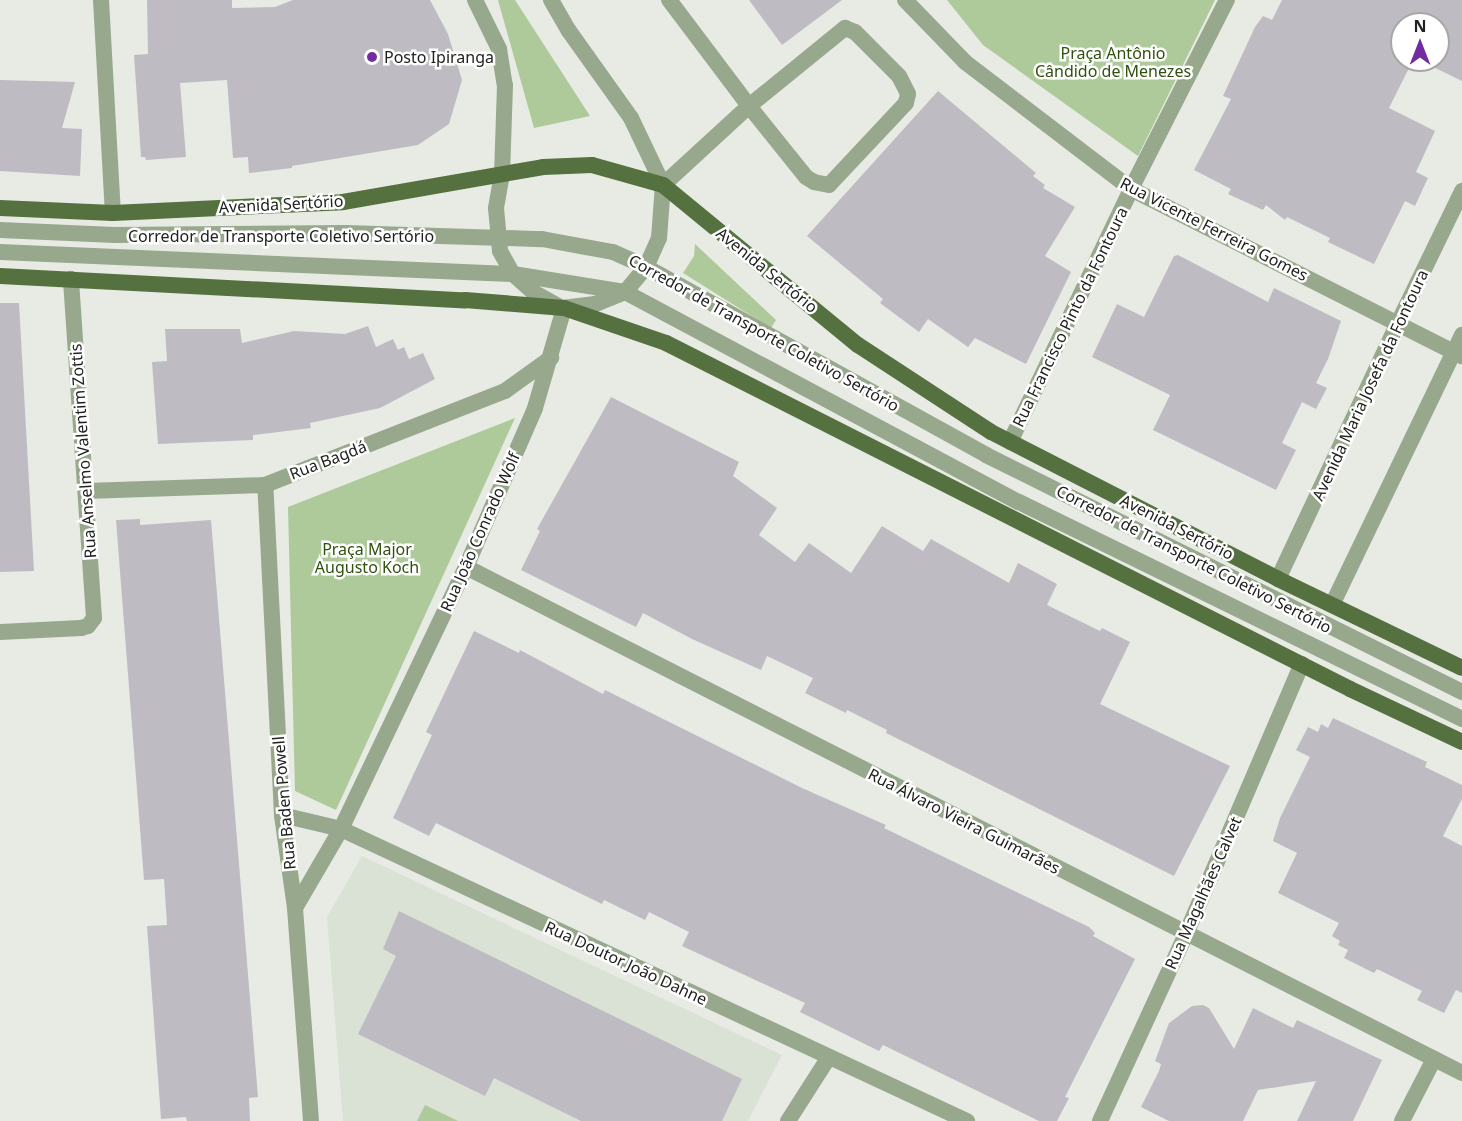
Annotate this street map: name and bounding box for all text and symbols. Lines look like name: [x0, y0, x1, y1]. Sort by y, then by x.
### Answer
north arrow: [1390, 12, 1450, 72]
text: N: [1413, 15, 1427, 37]
park label: Praça Antônio Cândido de Menezes: [1035, 43, 1191, 81]
place label: Posto Ipiranga: [384, 47, 494, 67]
marker: Posto Ipiranga: [365, 50, 379, 64]
street label: Rua Vicente Ferreira Gomes: [1117, 173, 1311, 285]
street label: Avenida Sertório: [218, 191, 344, 217]
street label: Rua Francisco Pinto da Fontoura: [1008, 204, 1132, 430]
street label: Avenida Sertório: [713, 223, 821, 317]
street label: Corredor de Transporte Coletivo Sertório: [128, 226, 434, 246]
street label: Corredor de Transporte Coletivo Sertório: [625, 250, 903, 416]
street label: Avenida Maria Josefa da Fontoura: [1308, 266, 1432, 504]
street label: Rua Anselmo Valentim Zottis: [66, 343, 100, 559]
street label: Rua Bagdá: [287, 437, 369, 483]
street label: Rua João Conrado Wolf: [436, 449, 524, 615]
street label: Corredor de Transporte Coletivo Sertório: [1053, 481, 1335, 637]
street label: Avenida Sertório: [1117, 490, 1237, 564]
park label: Praça Major Augusto Koch: [315, 539, 419, 577]
street label: Rua Baden Powell: [269, 735, 299, 871]
street label: Rua Álvaro Vieira Guimarães: [865, 764, 1063, 878]
street label: Rua Magalhães Calvet: [1161, 814, 1245, 972]
street label: Rua Doutor João Dahne: [542, 917, 710, 1009]

